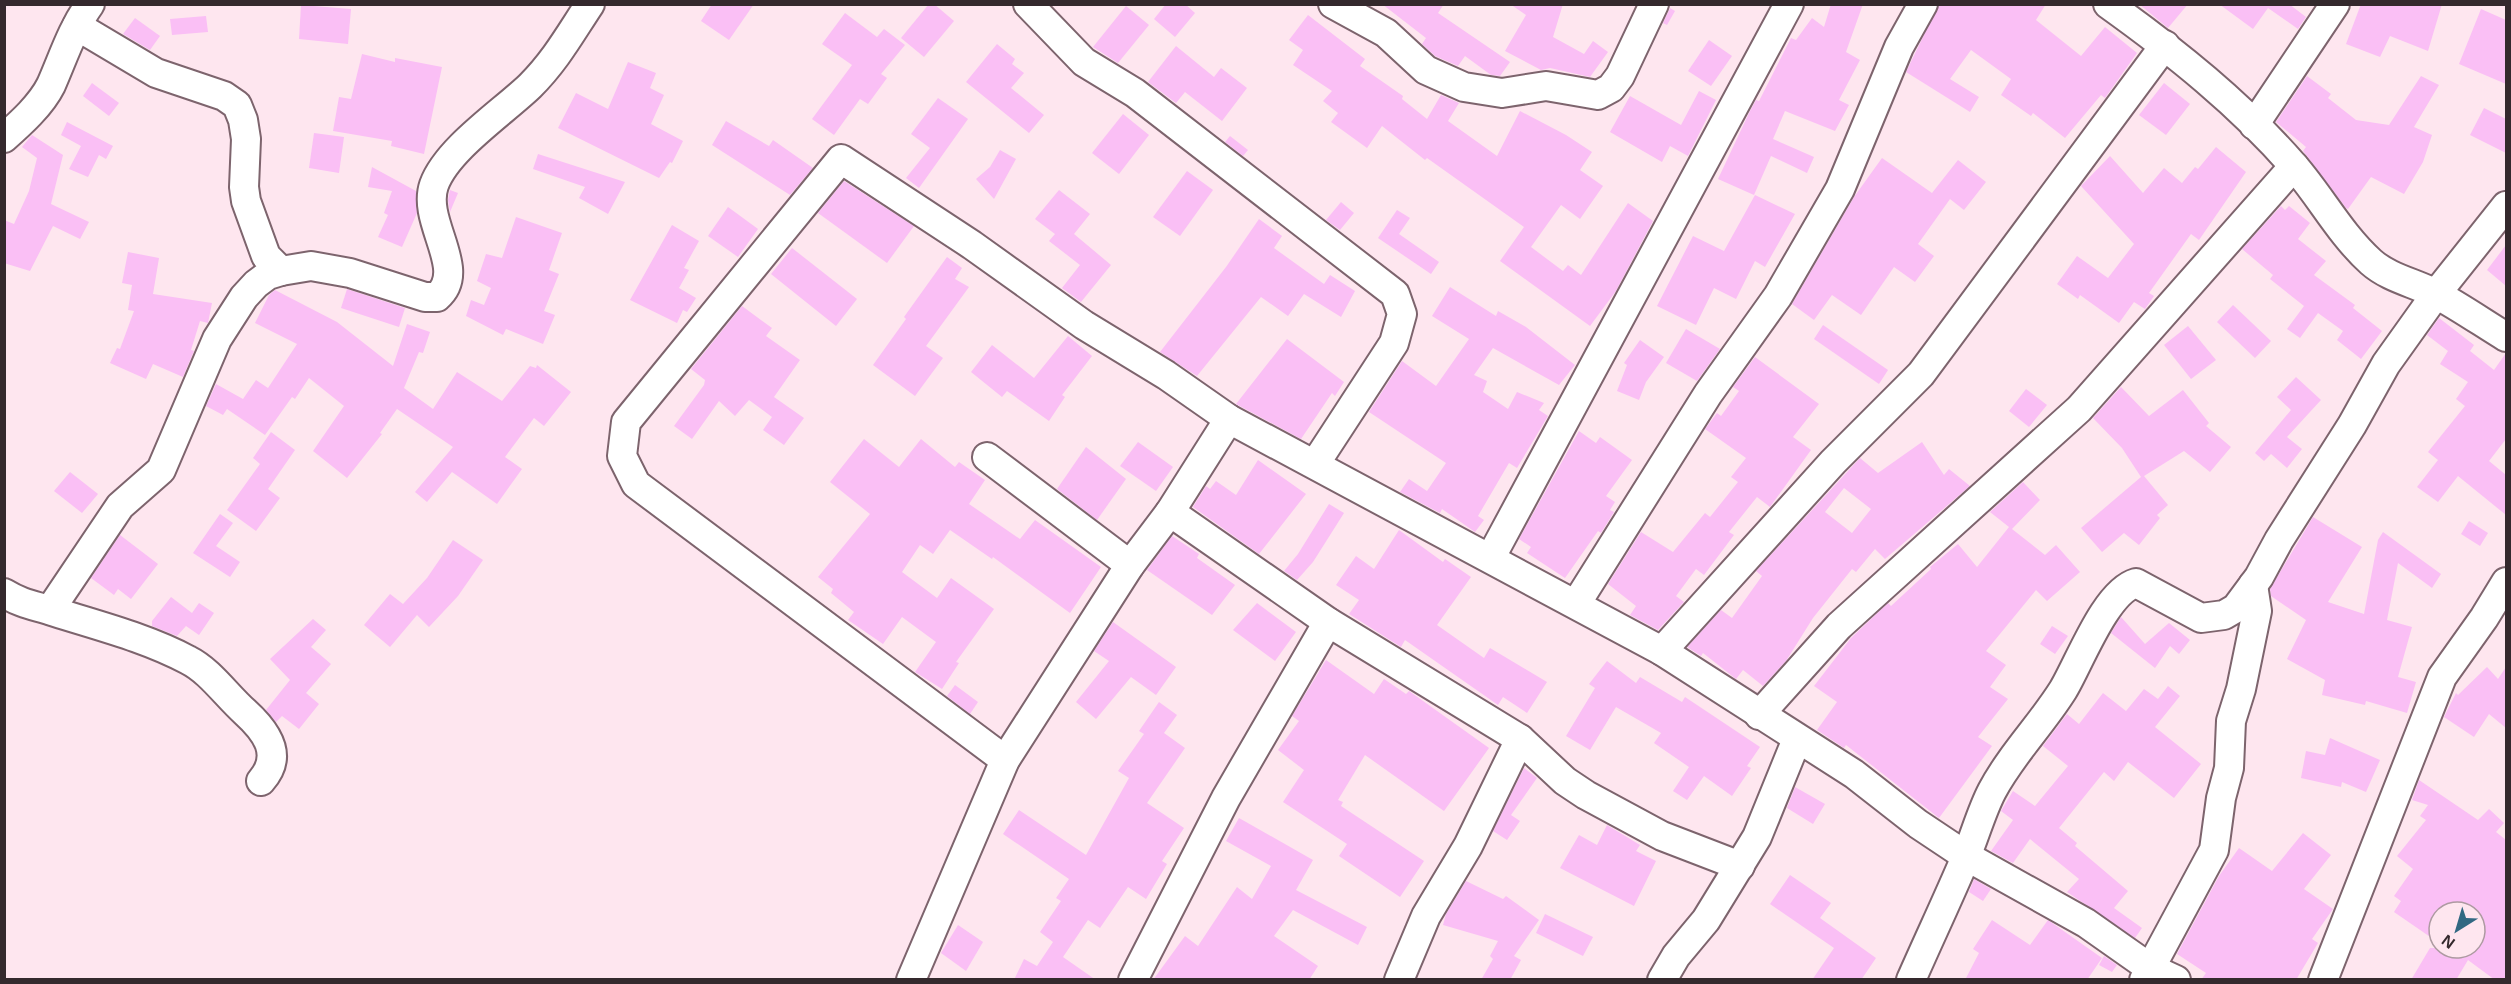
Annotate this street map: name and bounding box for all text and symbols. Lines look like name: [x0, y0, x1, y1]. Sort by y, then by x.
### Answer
north arrow: [2427, 900, 2487, 960]
text: N: [2439, 931, 2458, 952]

